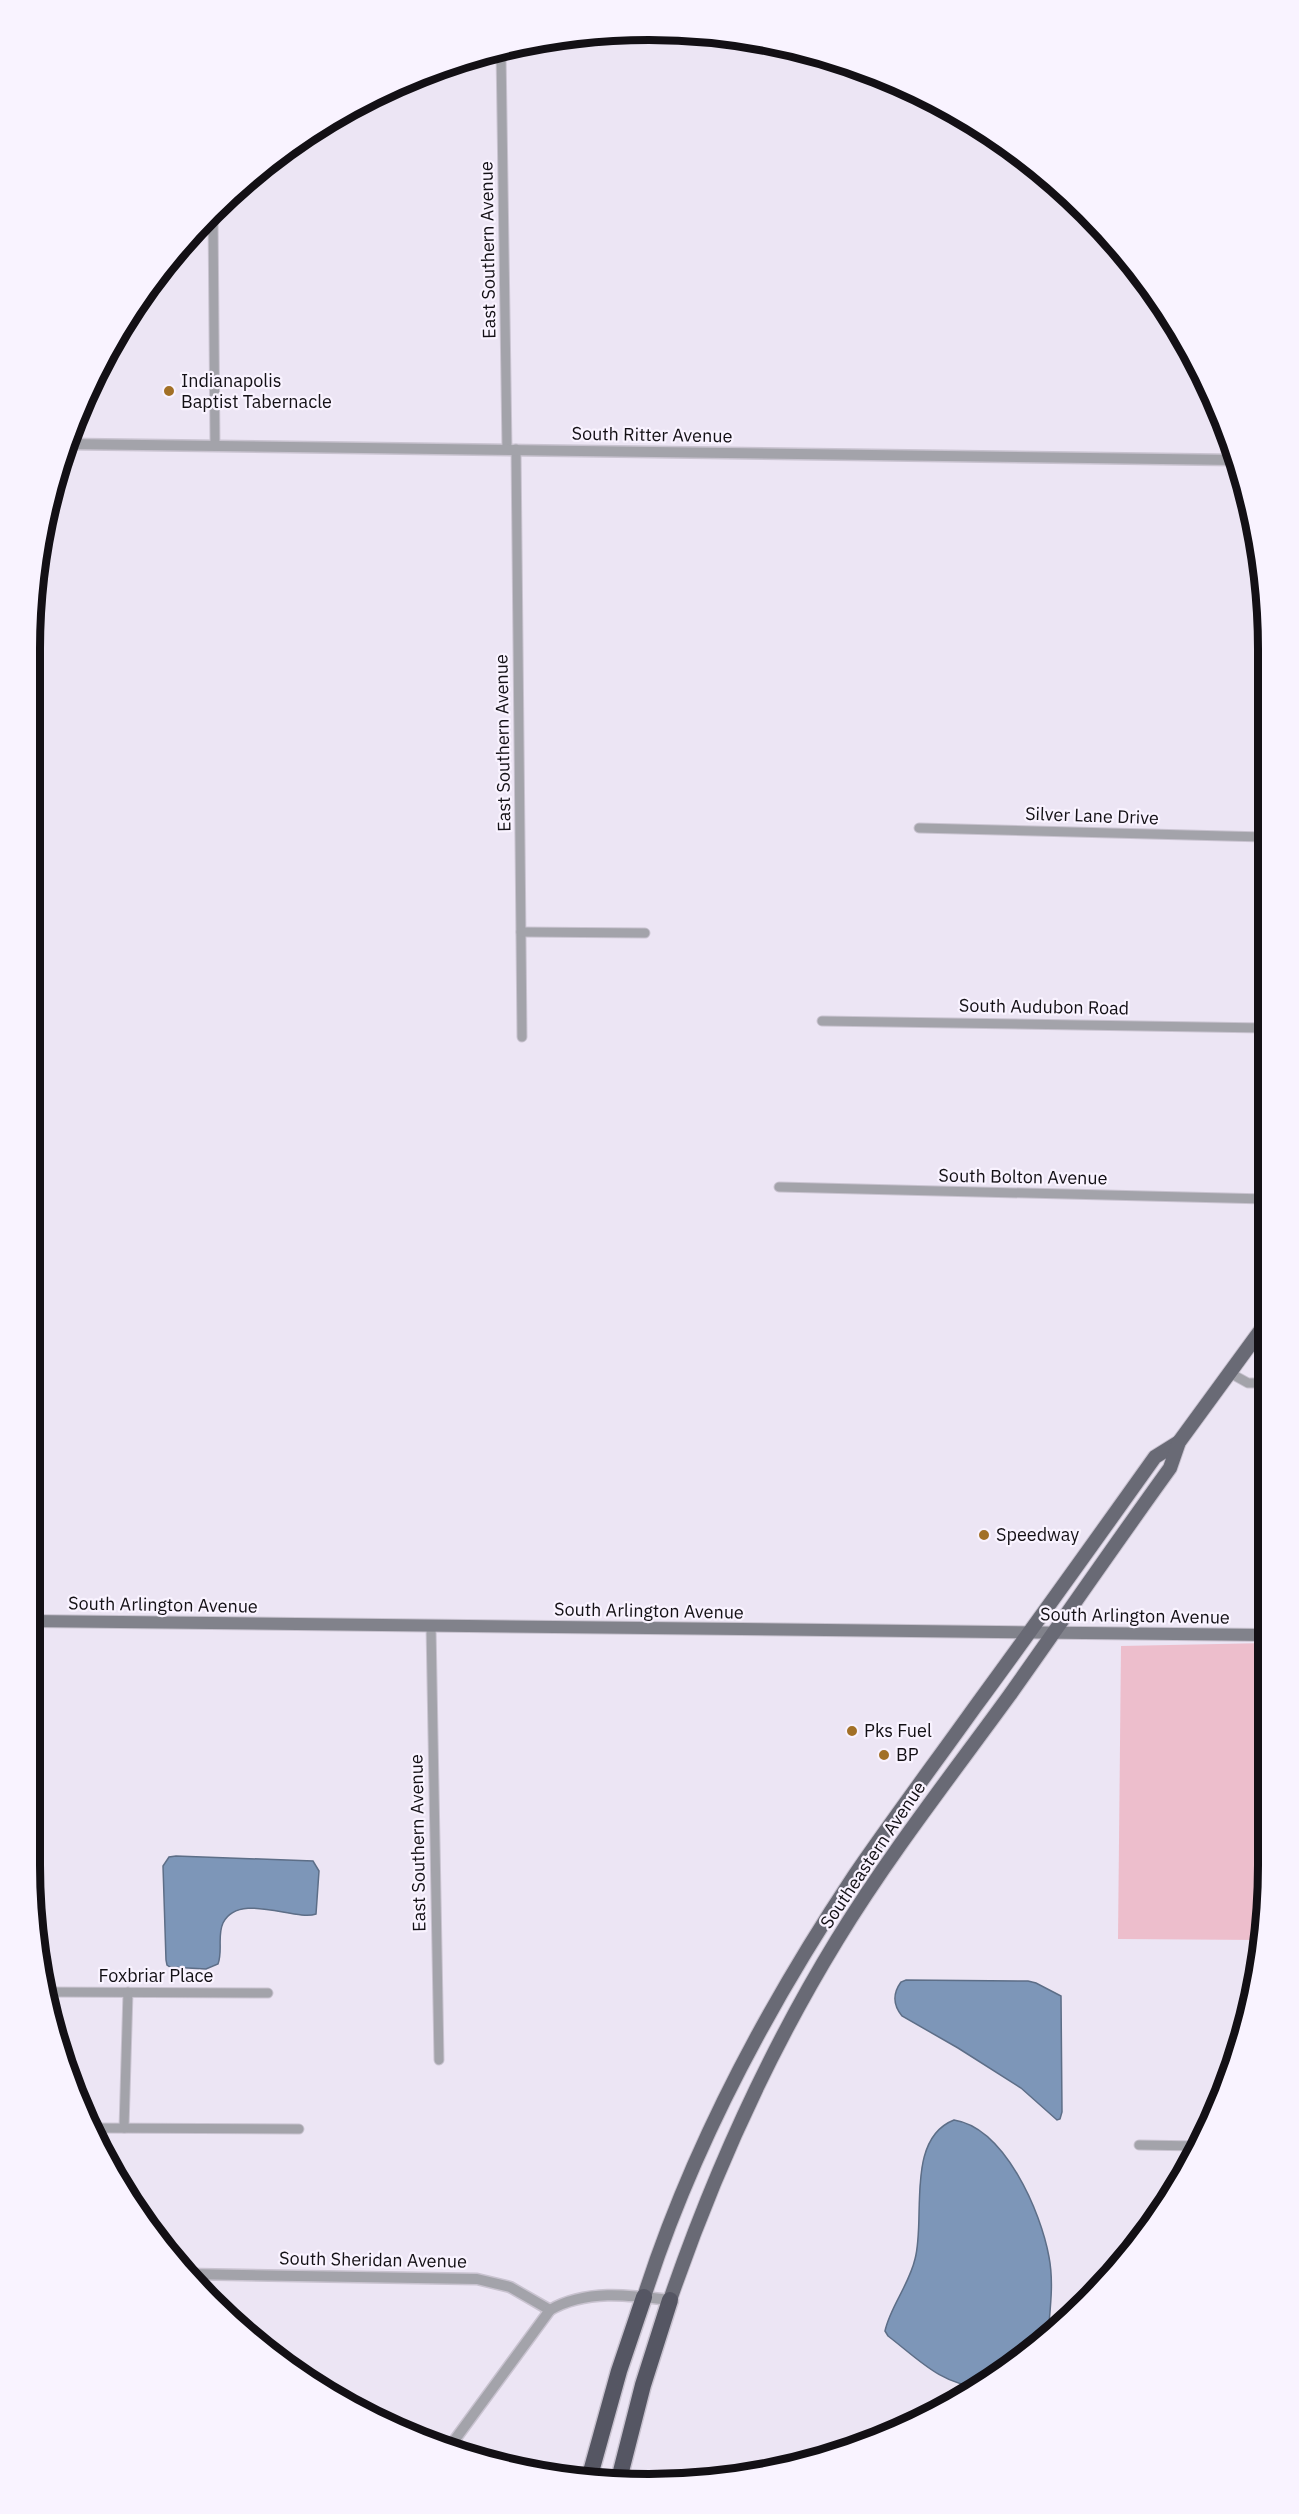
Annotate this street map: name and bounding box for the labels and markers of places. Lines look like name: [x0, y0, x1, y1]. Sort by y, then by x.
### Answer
place label: Indianapolis Baptist Tabernacle: [181, 369, 332, 413]
marker: Indianapolis Baptist Tabernacle: [162, 384, 176, 398]
place label: Speedway: [996, 1523, 1079, 1546]
marker: Speedway: [977, 1528, 991, 1542]
place label: Pks Fuel: [864, 1719, 932, 1742]
marker: Pks Fuel: [845, 1724, 859, 1738]
place label: BP: [896, 1743, 919, 1766]
marker: BP: [877, 1748, 891, 1762]

